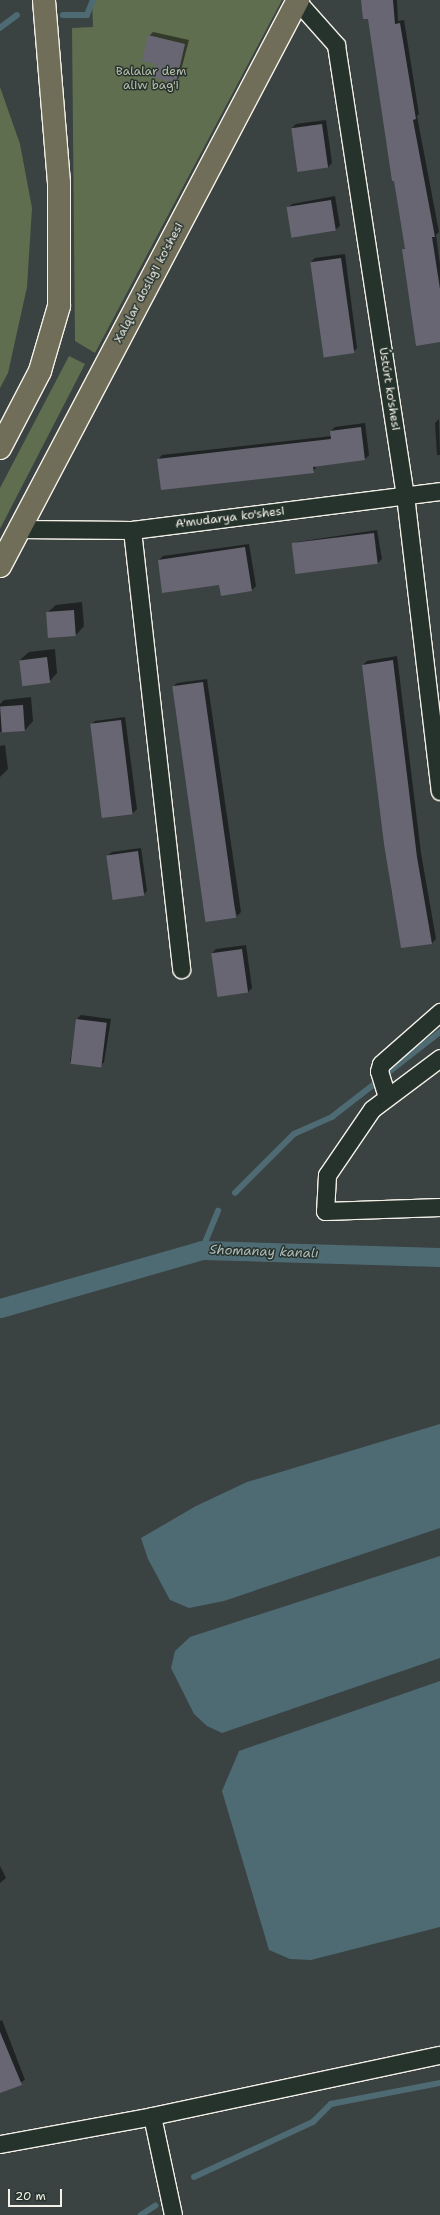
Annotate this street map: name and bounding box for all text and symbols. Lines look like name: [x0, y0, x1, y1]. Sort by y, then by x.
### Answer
park label: Balalar dem aliw bag'i: [116, 65, 186, 93]
street label: Xalqlar doslig'i ko'shesi: [111, 220, 187, 346]
street label: Ústúrt ko'shesi: [375, 346, 403, 432]
street label: A'mudarya ko'shesi: [174, 504, 286, 532]
water label: Shomanay kanalı: [209, 1242, 319, 1262]
scale bar: [10, 2181, 64, 2207]
text: 20 m: [15, 2188, 46, 2204]

